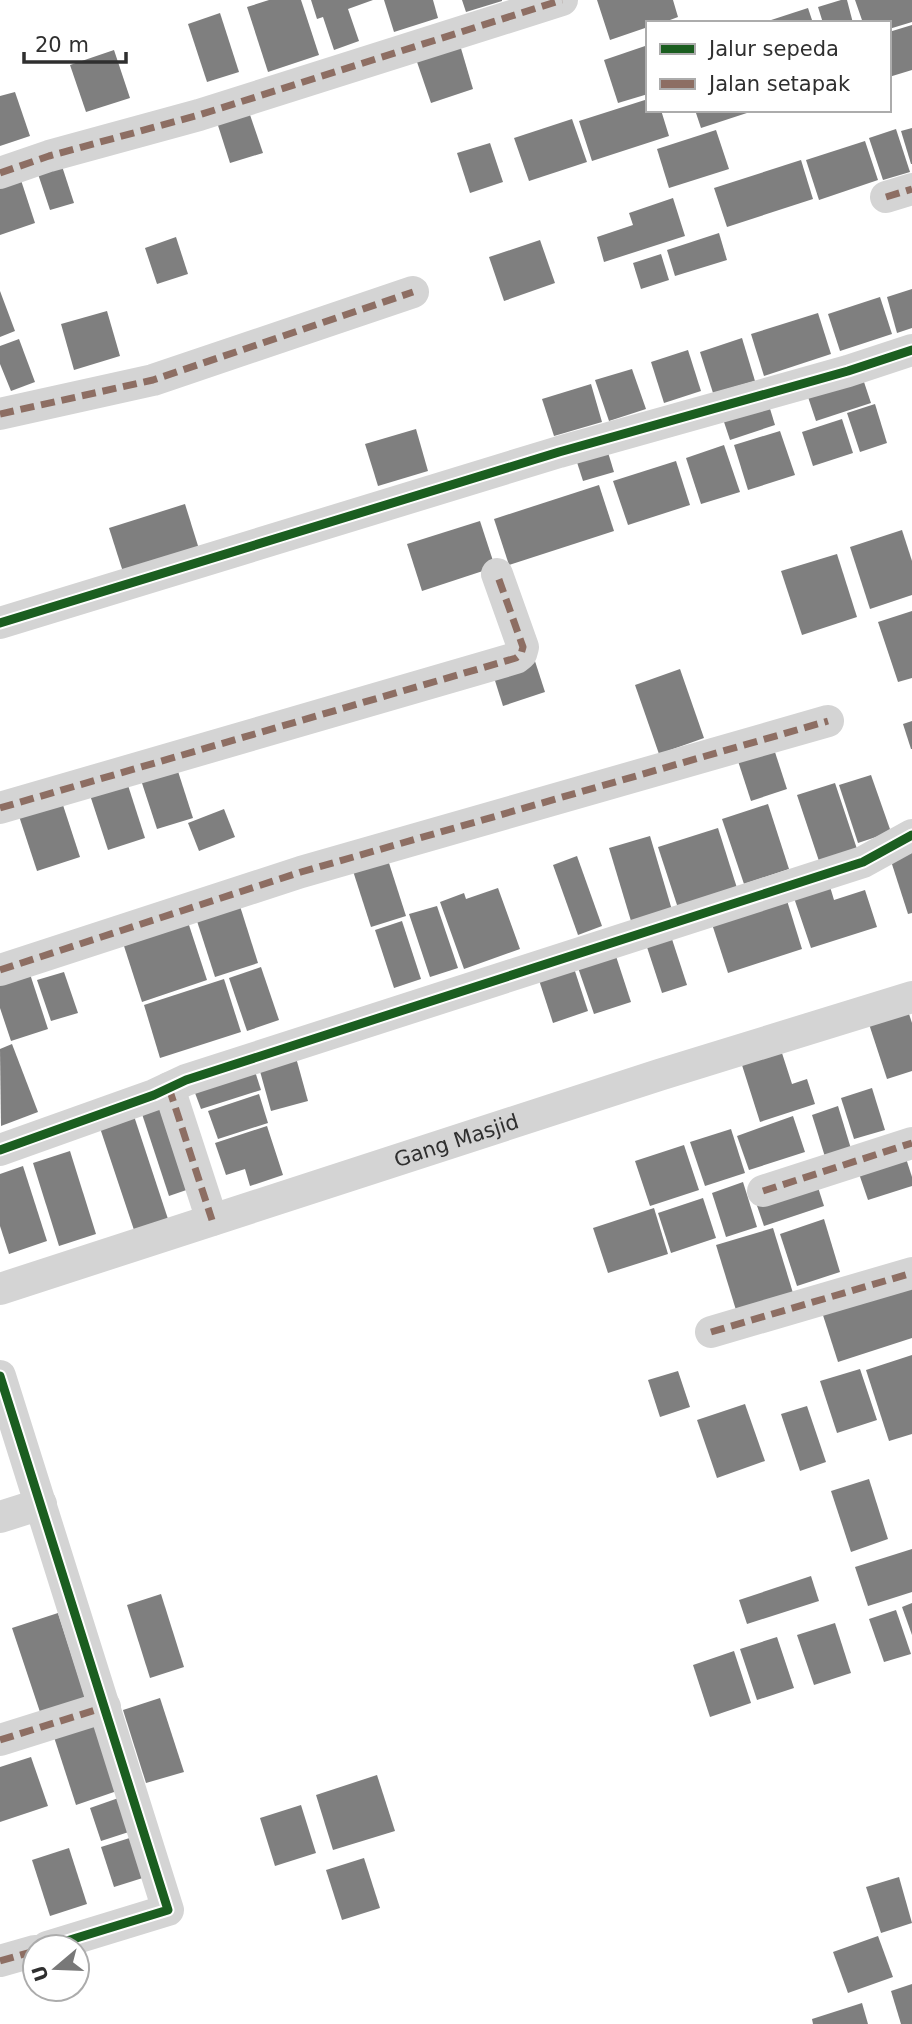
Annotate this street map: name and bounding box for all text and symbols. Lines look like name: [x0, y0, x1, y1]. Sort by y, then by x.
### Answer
scale bar: [24, 21, 126, 65]
legend: [646, 21, 891, 112]
text: 20 m: [35, 33, 89, 57]
text: Jalur sepeda: [707, 37, 839, 61]
text: Jalan setapak: [707, 72, 851, 96]
street label: Gang Masjid: [391, 1109, 522, 1172]
north arrow: [21, 1933, 91, 2003]
text: U: [27, 1963, 53, 1984]

